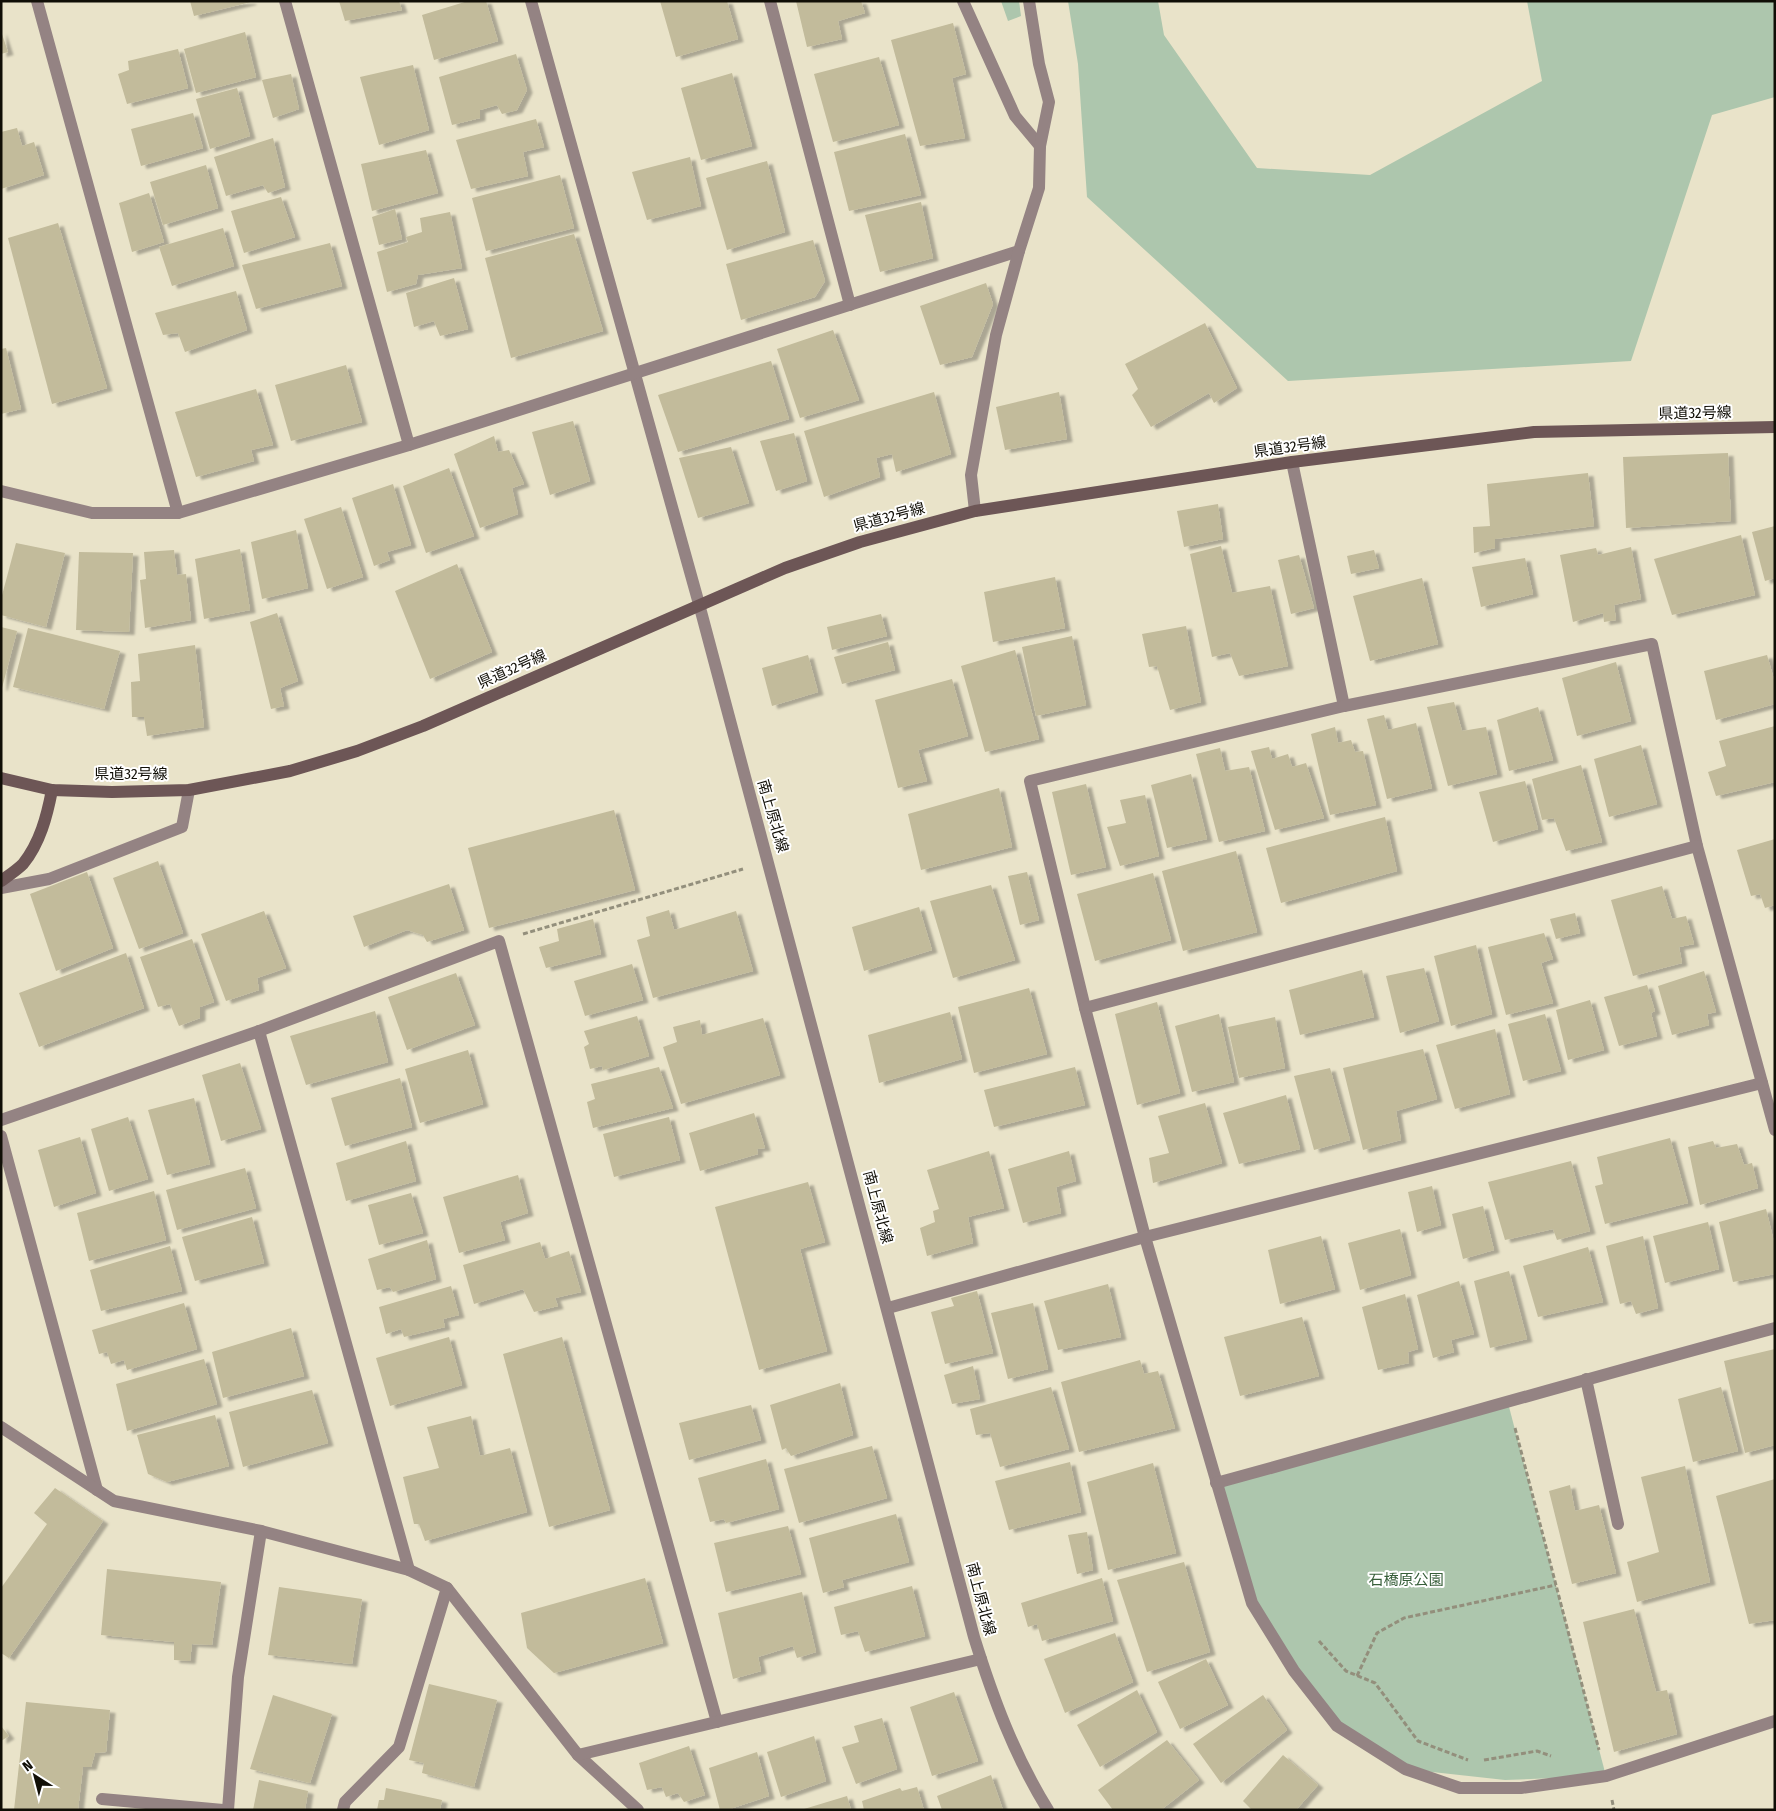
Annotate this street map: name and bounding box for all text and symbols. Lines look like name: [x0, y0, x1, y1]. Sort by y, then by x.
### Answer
street label: 県道32号線: [1658, 403, 1732, 423]
street label: 県道32号線: [1252, 433, 1328, 461]
street label: 県道32号線: [851, 499, 927, 535]
street label: 県道32号線: [475, 646, 549, 692]
street label: 県道32号線: [94, 765, 168, 783]
street label: 南上原北線: [754, 777, 792, 855]
street label: 南上原北線: [860, 1168, 896, 1246]
street label: 南上原北線: [963, 1560, 999, 1638]
park label: 石橋原公園: [1368, 1571, 1444, 1589]
north arrow: [10, 1751, 60, 1801]
text: N: [19, 1757, 36, 1775]

